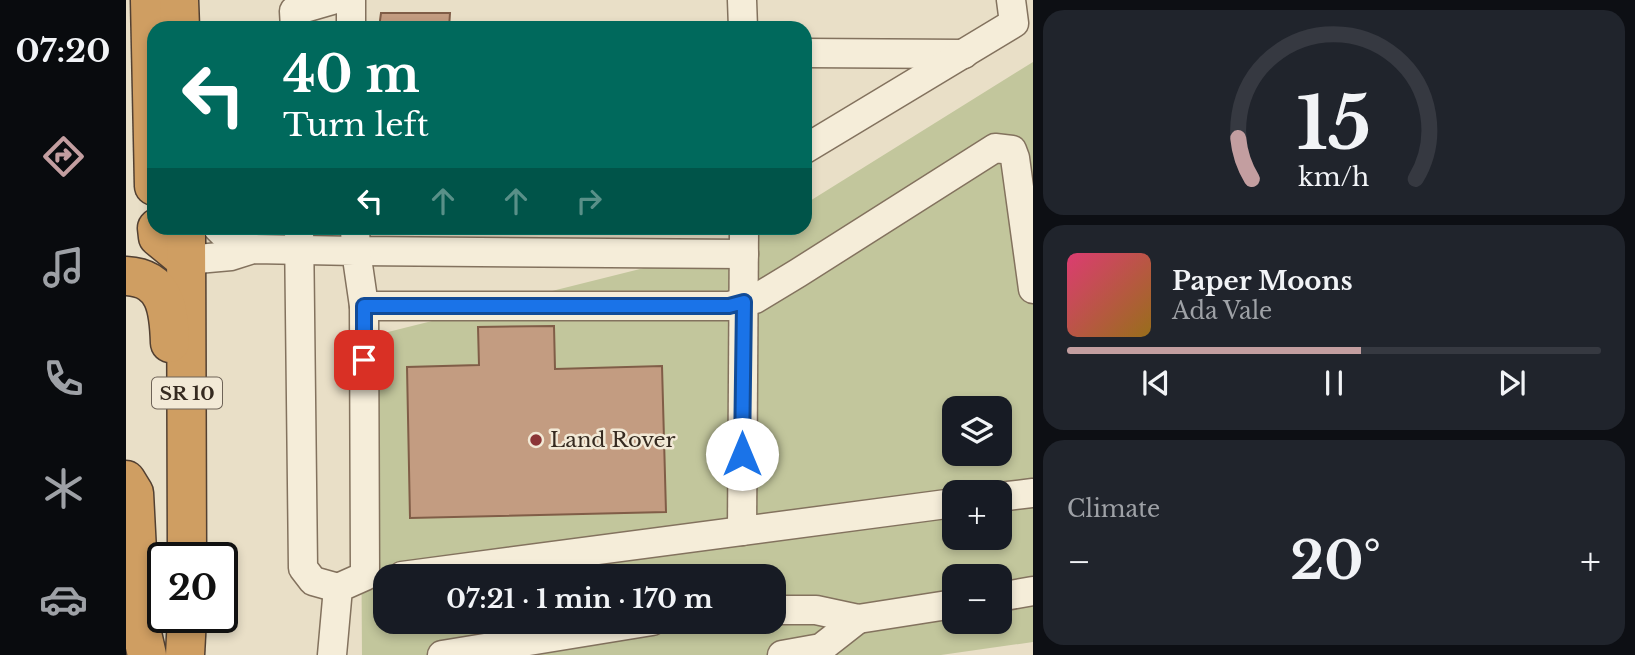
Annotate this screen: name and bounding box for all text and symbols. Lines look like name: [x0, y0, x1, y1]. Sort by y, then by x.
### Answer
text: 07:20: [16, 31, 110, 71]
text: 40 m: [283, 44, 420, 105]
icon: left: [168, 49, 259, 140]
text: 15: [1296, 78, 1372, 169]
text: Turn left: [283, 105, 429, 145]
icon: directions: [39, 132, 88, 181]
text: km/h: [1299, 161, 1369, 192]
icon: left: [351, 182, 389, 220]
icon: ahead: [424, 182, 462, 220]
icon: ahead: [497, 182, 535, 220]
icon: right: [570, 182, 608, 220]
icon: music: [39, 243, 88, 292]
text: Paper Moons: [1172, 265, 1353, 297]
text: Ada Vale: [1172, 297, 1272, 325]
pin: [334, 330, 394, 390]
icon: arrive: [345, 341, 383, 379]
icon: phone: [39, 354, 88, 403]
icon: previous: [1137, 364, 1175, 402]
icon: pause: [1315, 364, 1353, 402]
icon: next: [1493, 364, 1531, 402]
road number: SR 10: [152, 378, 222, 408]
map controls: [942, 396, 1012, 634]
button: layers: [942, 396, 1012, 466]
position arrow: [705, 417, 779, 491]
place label: Land Rover: [550, 427, 676, 453]
marker: Land Rover: [528, 432, 544, 448]
icon: climate: [39, 464, 88, 513]
button: +: [942, 480, 1012, 550]
text: Climate: [1067, 495, 1160, 523]
text: 20°: [1290, 529, 1381, 593]
text: −: [1067, 538, 1091, 585]
text: +: [1580, 538, 1601, 585]
speed limit sign: 20: [147, 542, 238, 633]
button: −: [942, 564, 1012, 634]
icon: car: [39, 575, 88, 624]
text: 07:21 · 1 min · 170 m: [446, 583, 713, 615]

